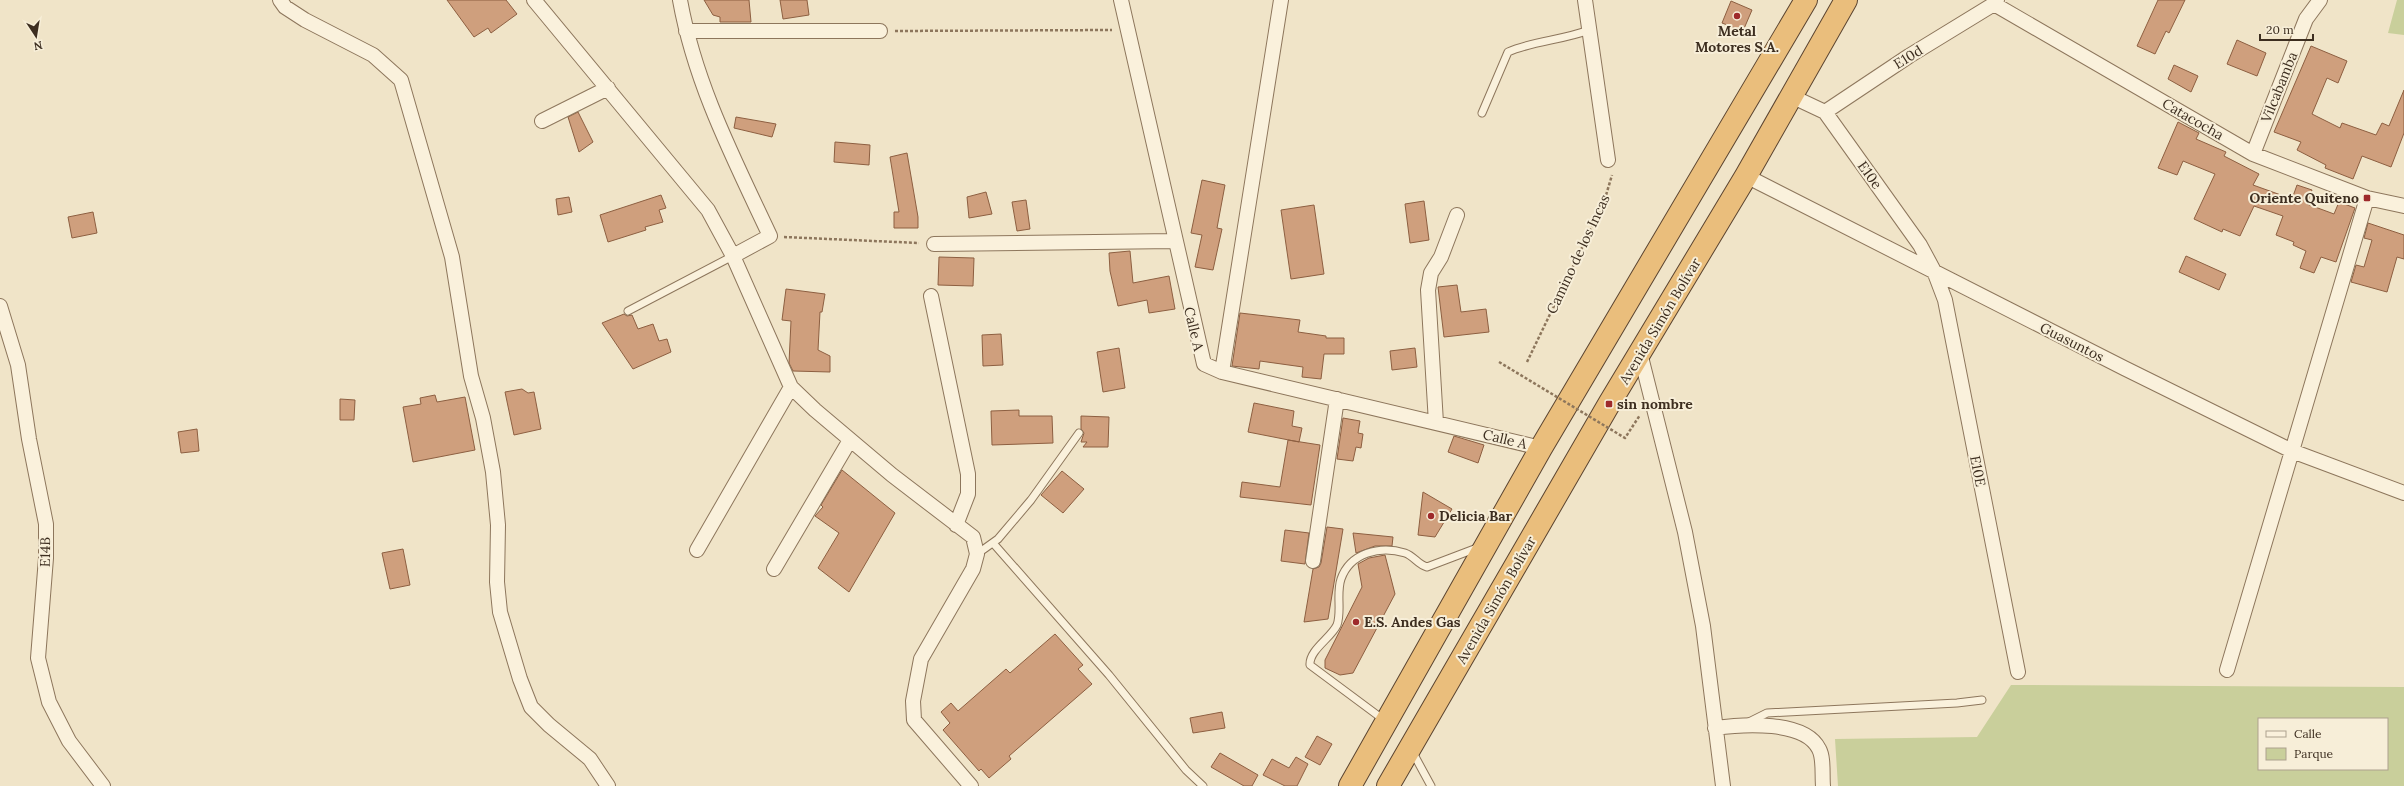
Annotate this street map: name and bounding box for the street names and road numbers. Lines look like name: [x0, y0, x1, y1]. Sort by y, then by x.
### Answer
street label: E10d: [1890, 41, 1926, 73]
street label: Vilcabamba: [2256, 49, 2301, 126]
street label: Catacocha: [2159, 94, 2227, 144]
street label: E10e: [1854, 158, 1886, 193]
street label: Camino de los Incas: [1542, 191, 1614, 317]
street label: Avenida Simón Bolívar: [1615, 255, 1705, 388]
street label: Calle A: [1180, 305, 1208, 353]
street label: Guasuntos: [2037, 318, 2107, 366]
street label: Calle A: [1481, 425, 1529, 453]
street label: E10E: [1966, 454, 1990, 488]
street label: Avenida Simón Bolívar: [1452, 533, 1540, 668]
street label: E14B: [36, 537, 54, 567]

